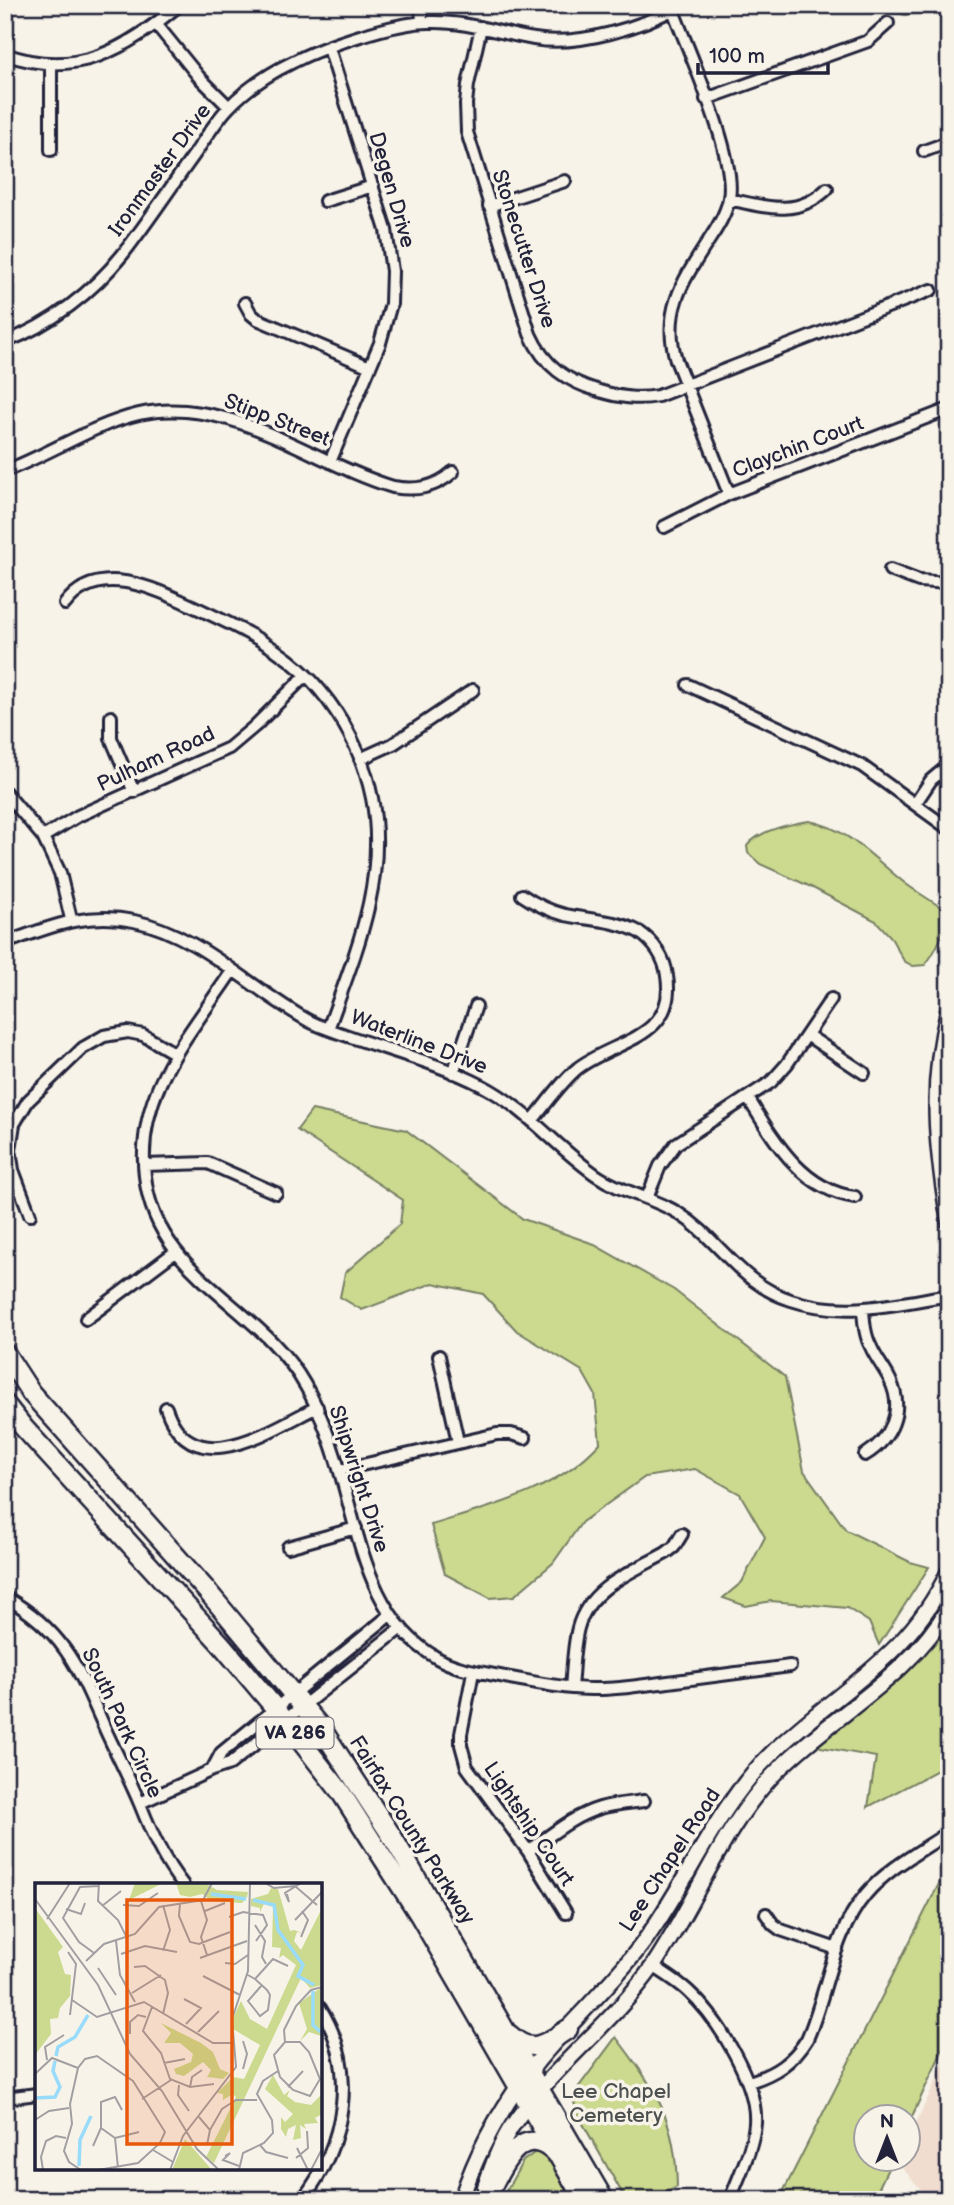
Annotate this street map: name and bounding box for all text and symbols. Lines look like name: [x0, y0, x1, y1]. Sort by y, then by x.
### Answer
scale bar: [698, 32, 828, 76]
text: 100 m: [709, 44, 765, 69]
street label: Ironmaster Drive: [103, 99, 217, 241]
street label: Degen Drive: [364, 129, 420, 251]
street label: Stonecutter Drive: [487, 167, 561, 331]
street label: Stipp Street: [221, 388, 334, 452]
street label: Claychin Court: [729, 410, 867, 483]
street label: Pulham Road: [93, 721, 219, 797]
street label: Waterline Drive: [347, 1004, 491, 1080]
street label: Shipwright Drive: [323, 1402, 395, 1556]
street label: South Park Circle: [76, 1644, 168, 1802]
road number: VA 286: [256, 1718, 334, 1749]
street label: Fairfax County Parkway: [344, 1731, 480, 1929]
street label: Lightship Court: [478, 1757, 580, 1891]
street label: Lee Chapel Road: [614, 1783, 726, 1937]
inset map: [35, 1883, 322, 2170]
park label: Lee Chapel Cemetery: [561, 2079, 671, 2128]
north arrow: [852, 2104, 922, 2174]
text: N: [880, 2111, 894, 2134]

